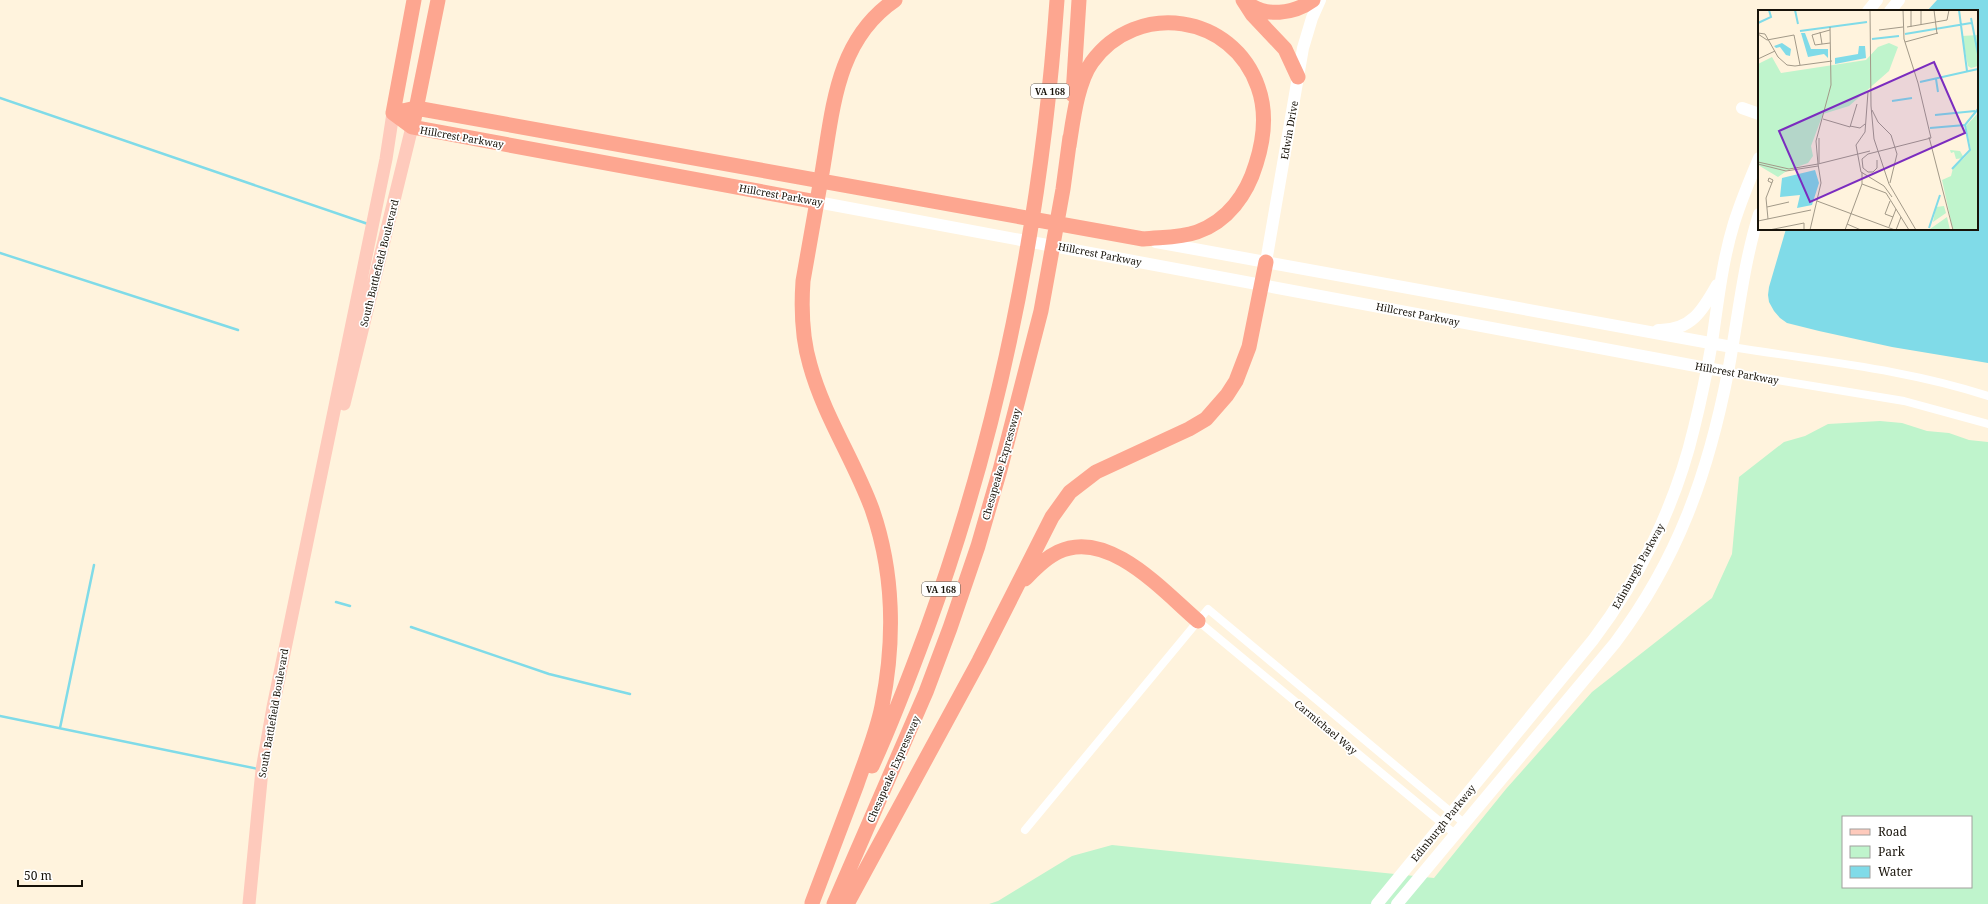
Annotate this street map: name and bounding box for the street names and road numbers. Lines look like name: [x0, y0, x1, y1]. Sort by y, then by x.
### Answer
road number: VA 168: [1031, 84, 1069, 98]
street label: Edwin Drive: [1277, 99, 1301, 161]
street label: Hillcrest Parkway: [419, 123, 505, 151]
street label: Hillcrest Parkway: [738, 181, 824, 209]
street label: South Battlefield Boulevard: [356, 198, 402, 328]
street label: Hillcrest Parkway: [1057, 239, 1143, 269]
street label: Hillcrest Parkway: [1375, 299, 1461, 329]
street label: Hillcrest Parkway: [1694, 359, 1780, 387]
street label: Chesapeake Expressway: [978, 406, 1024, 522]
street label: Edinburgh Parkway: [1609, 521, 1667, 611]
road number: VA 168: [922, 582, 960, 596]
street label: South Battlefield Boulevard: [255, 647, 291, 779]
street label: Carmichael Way: [1292, 697, 1361, 758]
street label: Chesapeake Expressway: [863, 713, 923, 825]
street label: Edinburgh Parkway: [1408, 781, 1479, 865]

